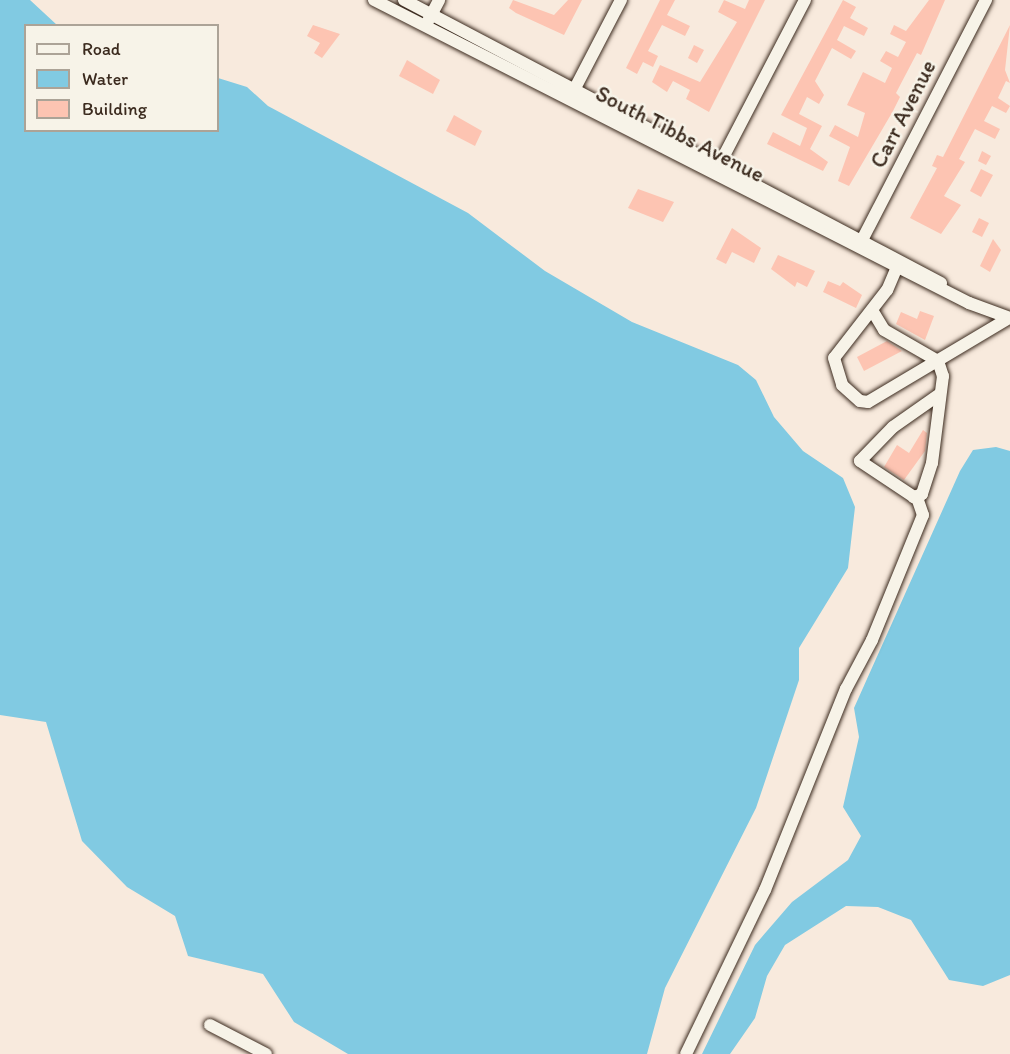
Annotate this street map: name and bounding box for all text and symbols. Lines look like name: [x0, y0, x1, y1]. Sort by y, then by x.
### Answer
legend: [24, 24, 219, 132]
text: Road: [82, 38, 121, 60]
street label: Carr Avenue: [865, 56, 941, 172]
text: Water: [82, 68, 128, 90]
street label: South Tibbs Avenue: [592, 80, 768, 188]
text: Building: [82, 98, 147, 120]

